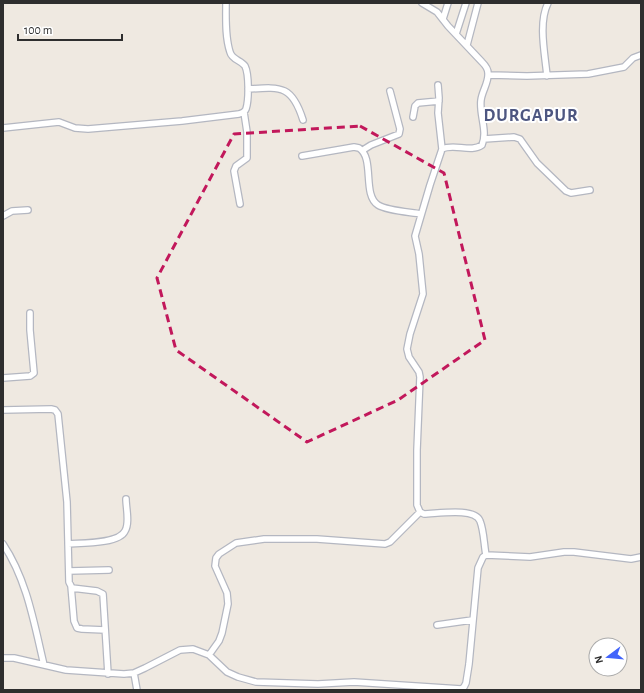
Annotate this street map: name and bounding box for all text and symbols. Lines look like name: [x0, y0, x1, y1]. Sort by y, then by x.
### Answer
scale bar: [18, 16, 122, 42]
text: 100 m: [24, 24, 52, 36]
district label: DURGAPUR: [483, 107, 579, 125]
north arrow: [588, 637, 628, 677]
text: N: [593, 654, 605, 665]

